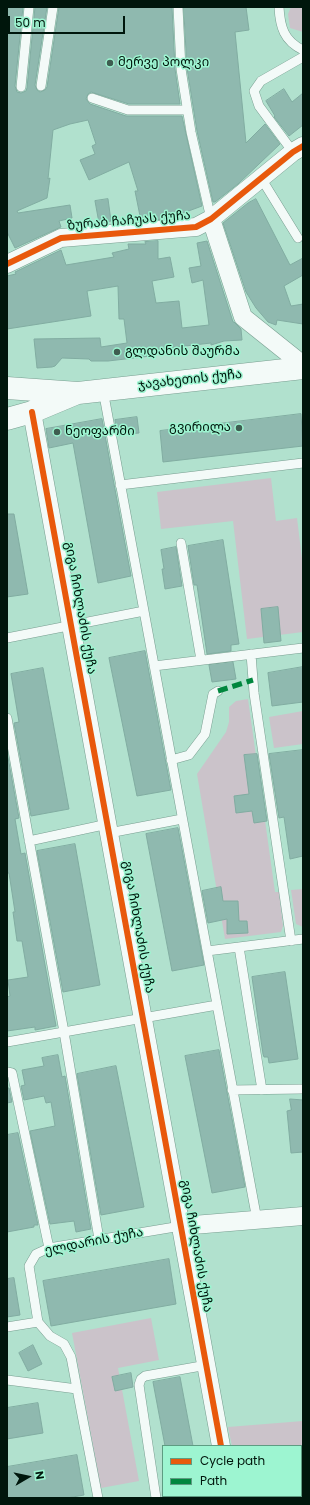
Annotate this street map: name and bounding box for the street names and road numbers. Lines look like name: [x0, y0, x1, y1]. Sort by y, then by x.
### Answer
street label: ზურაბ ჩაჩუას ქუჩა: [67, 208, 191, 234]
street label: ჯავახეთის ქუჩა: [137, 367, 243, 393]
street label: გიგა ჩიხლაძის ქუჩა: [61, 541, 99, 675]
street label: გიგა ჩიხლაძის ქუჩა: [119, 860, 157, 994]
street label: გიგა ჩიხლაძის ქუჩა: [177, 1179, 215, 1313]
street label: ელდარის ქუჩა: [43, 1225, 145, 1259]

